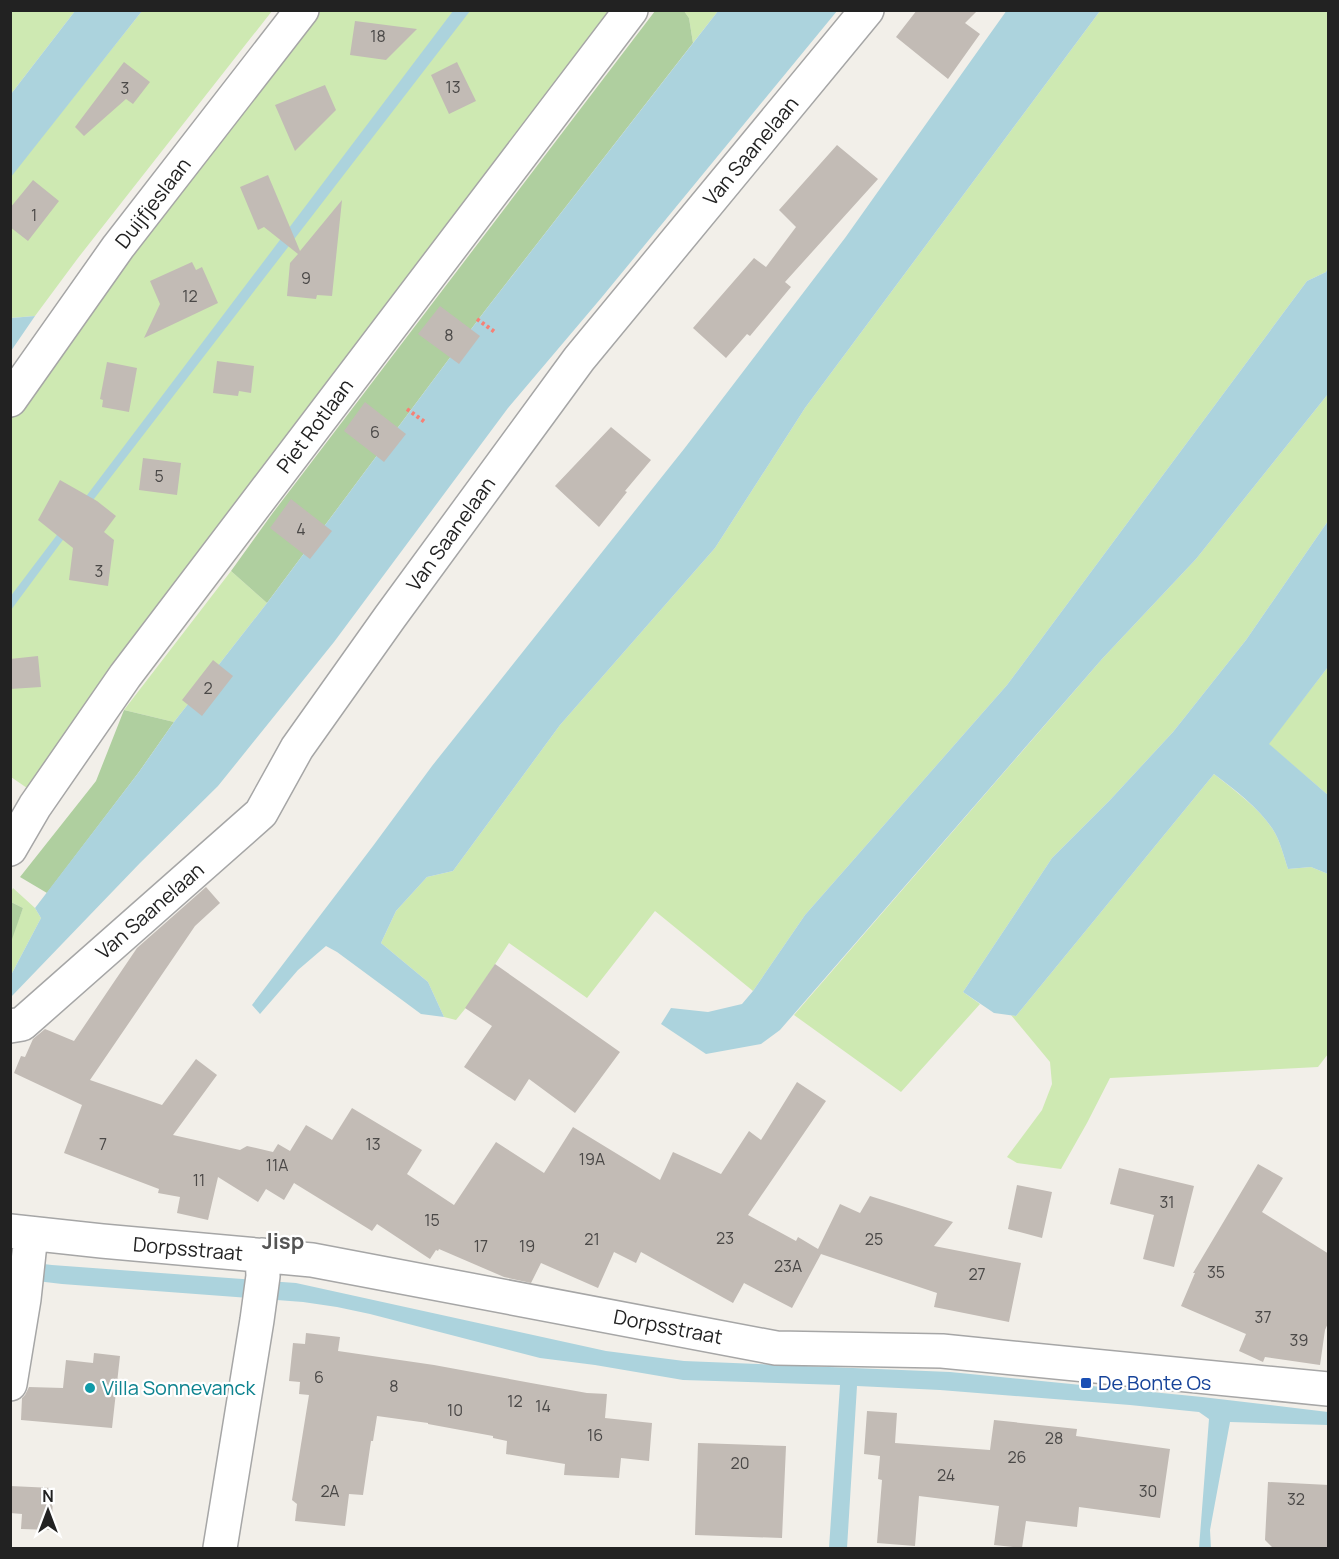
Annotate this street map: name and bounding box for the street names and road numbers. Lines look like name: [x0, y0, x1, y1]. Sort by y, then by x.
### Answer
street label: Van Saanelaan: [697, 90, 804, 211]
street label: Duijfjeslaan: [109, 152, 197, 254]
street label: Piet Rotlaan: [270, 373, 359, 478]
street label: Van Saanelaan: [400, 471, 501, 596]
street label: Van Saanelaan: [90, 856, 209, 965]
street label: Dorpsstraat: [132, 1230, 244, 1267]
street label: Dorpsstraat: [611, 1303, 725, 1350]

